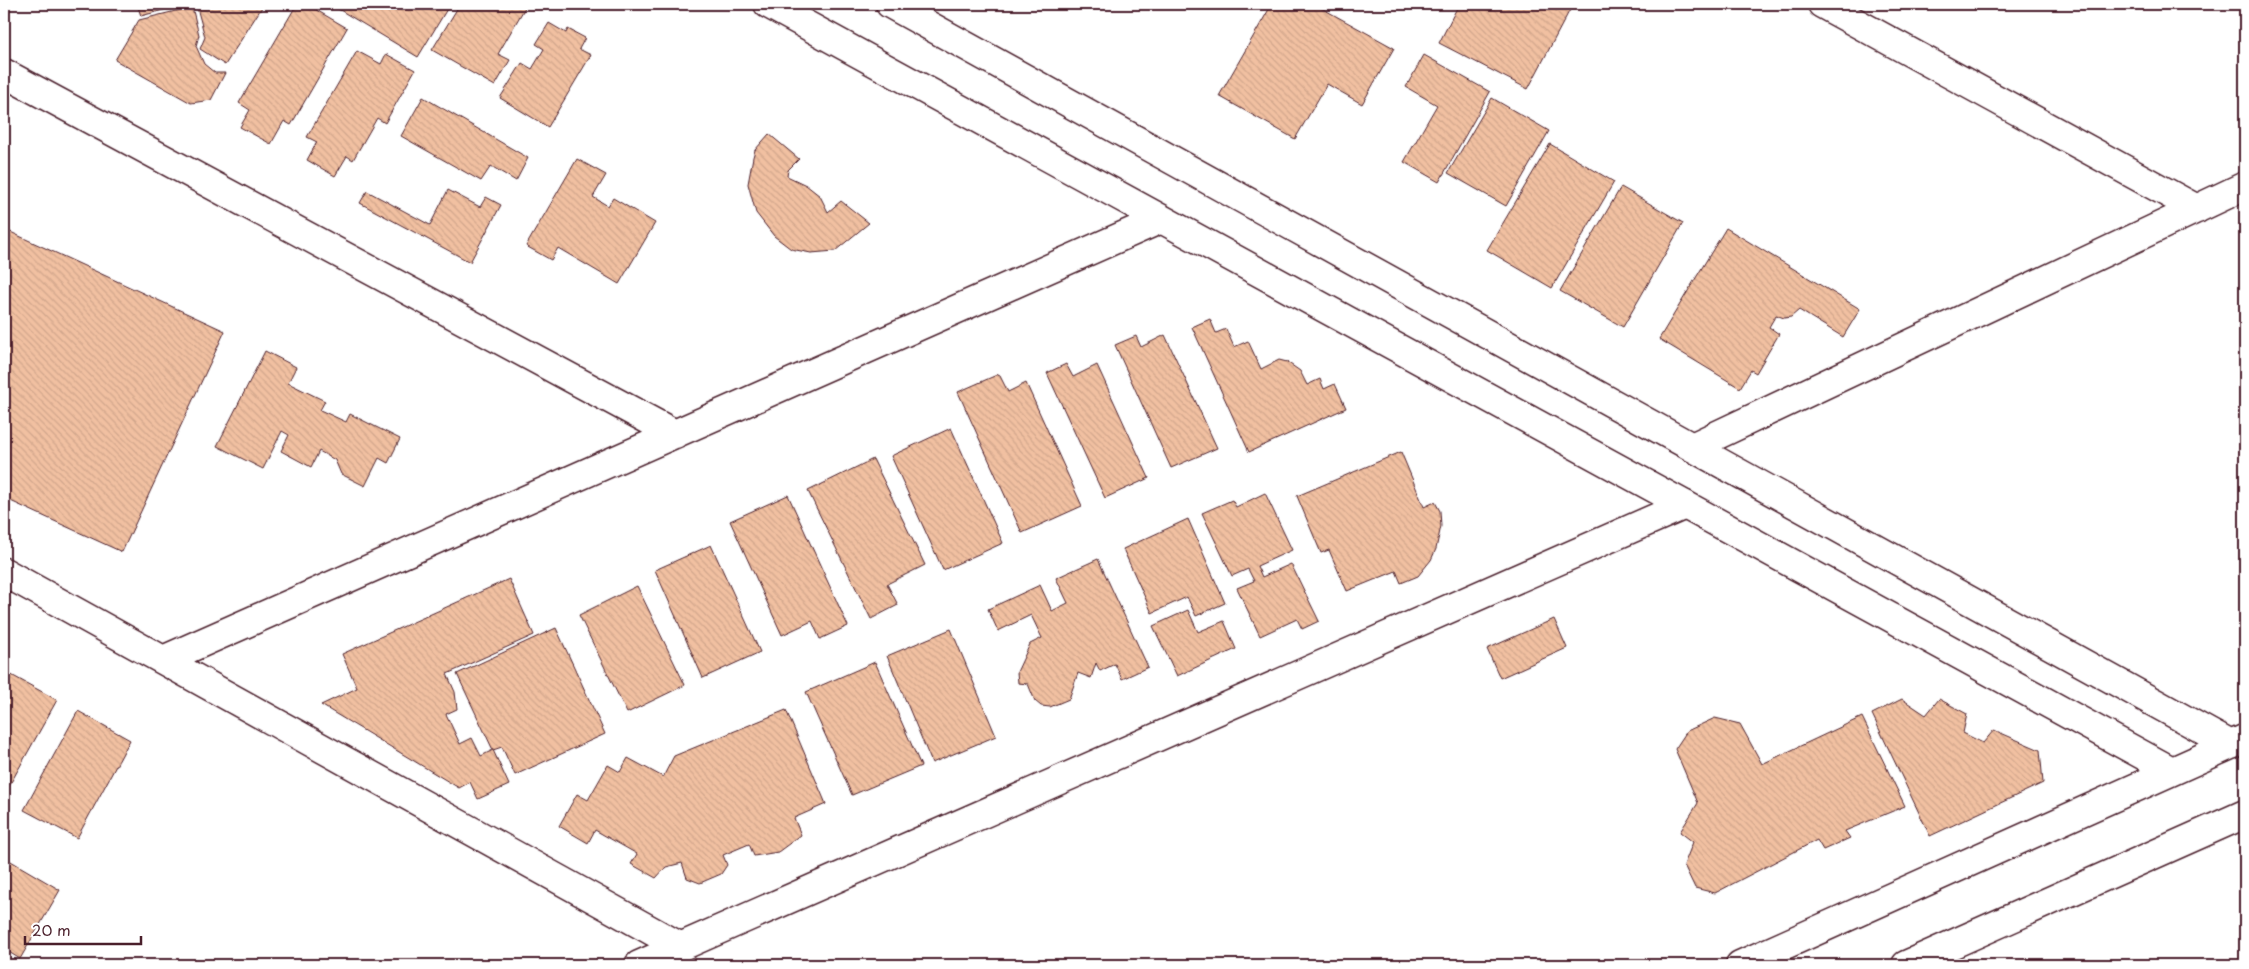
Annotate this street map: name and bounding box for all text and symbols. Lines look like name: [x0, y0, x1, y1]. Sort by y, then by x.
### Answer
scale bar: [25, 914, 141, 946]
text: 20 m: [32, 918, 71, 941]

